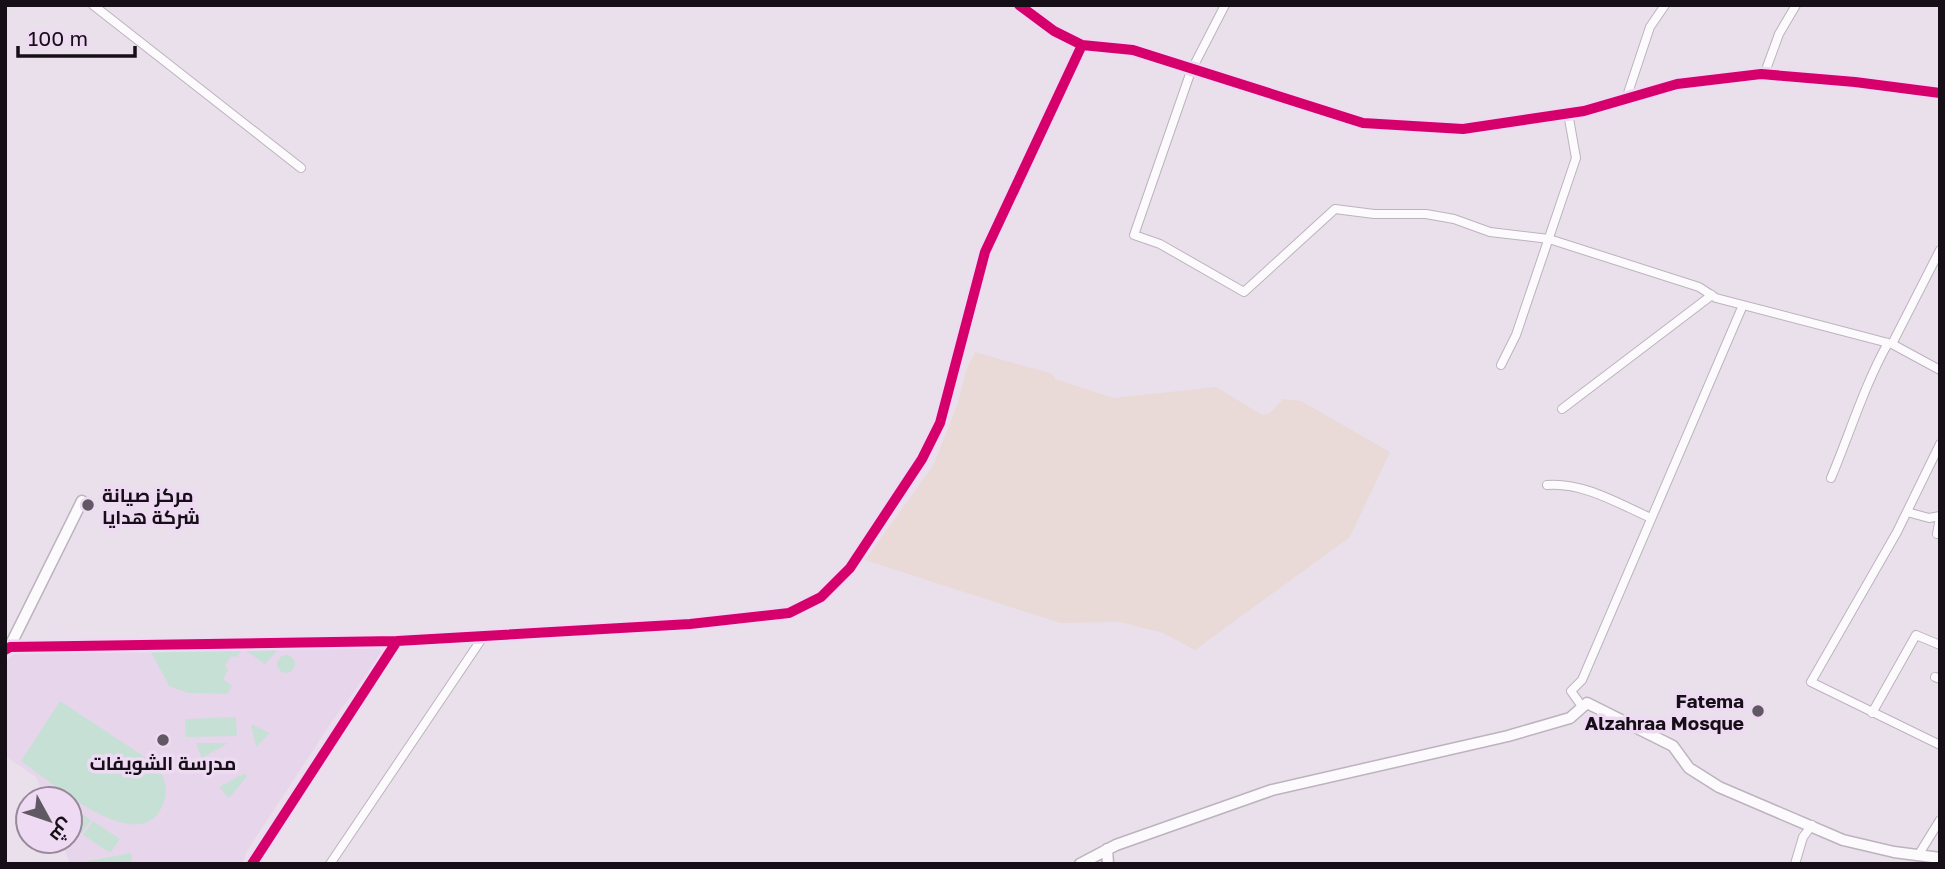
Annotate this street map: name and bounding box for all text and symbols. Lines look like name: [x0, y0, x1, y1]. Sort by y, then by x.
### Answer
scale bar: [18, 14, 135, 58]
text: 100 m: [28, 25, 88, 51]
place label: مركز صيانة شركة هدايا: [102, 483, 200, 529]
marker: مركز صيانة شركة هدايا: [80, 497, 96, 513]
place label: Fatema Alzahraa Mosque: [1585, 689, 1744, 734]
marker: Fatema Alzahraa Mosque: [1750, 703, 1766, 719]
marker: مدرسة الشويفات: [155, 732, 171, 748]
place label: مدرسة الشويفات: [90, 751, 236, 775]
north arrow: [14, 785, 84, 855]
text: ش: [45, 814, 79, 848]

